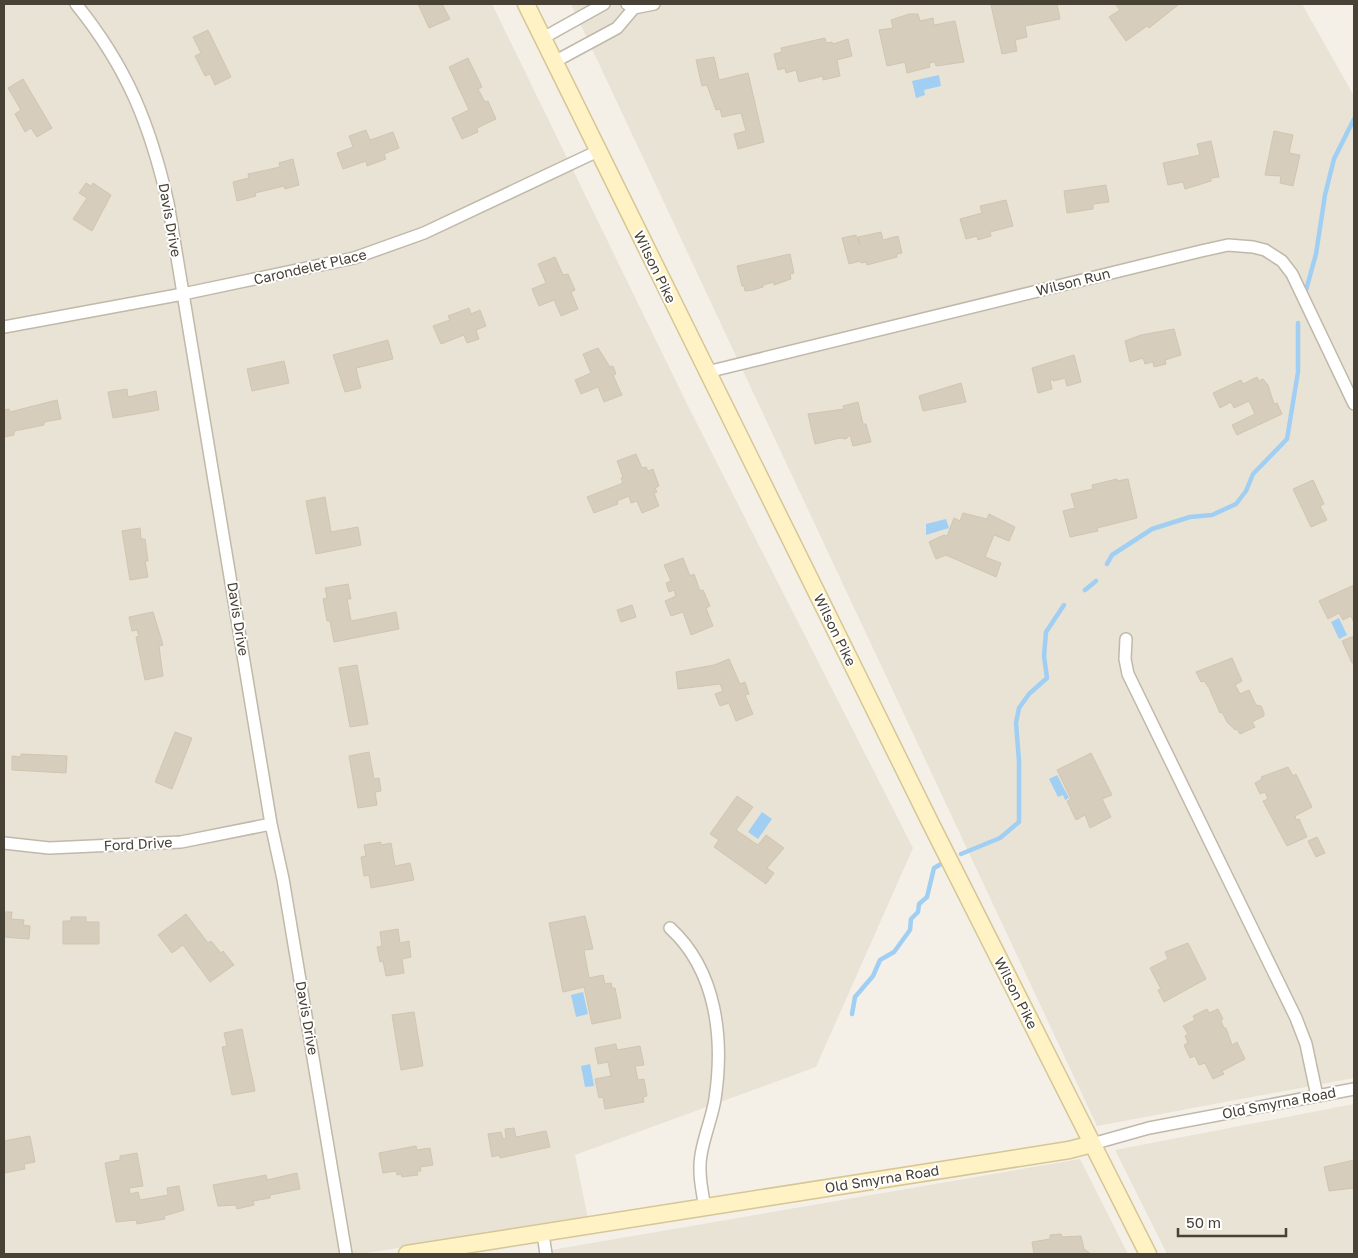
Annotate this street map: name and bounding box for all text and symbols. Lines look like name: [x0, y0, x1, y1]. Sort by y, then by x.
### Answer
street label: Davis Drive: [156, 182, 185, 258]
street label: Wilson Pike: [631, 228, 680, 306]
street label: Carondelet Place: [252, 245, 368, 288]
street label: Wilson Run: [1034, 264, 1112, 299]
street label: Davis Drive: [224, 581, 253, 657]
street label: Wilson Pike: [811, 591, 860, 669]
street label: Ford Drive: [103, 833, 173, 854]
street label: Wilson Pike: [991, 954, 1042, 1032]
street label: Davis Drive: [293, 980, 322, 1056]
street label: Old Smyrna Road: [1221, 1083, 1337, 1122]
street label: Old Smyrna Road: [824, 1161, 940, 1196]
scale bar: [1178, 1206, 1286, 1238]
text: 50 m: [1186, 1213, 1221, 1231]

